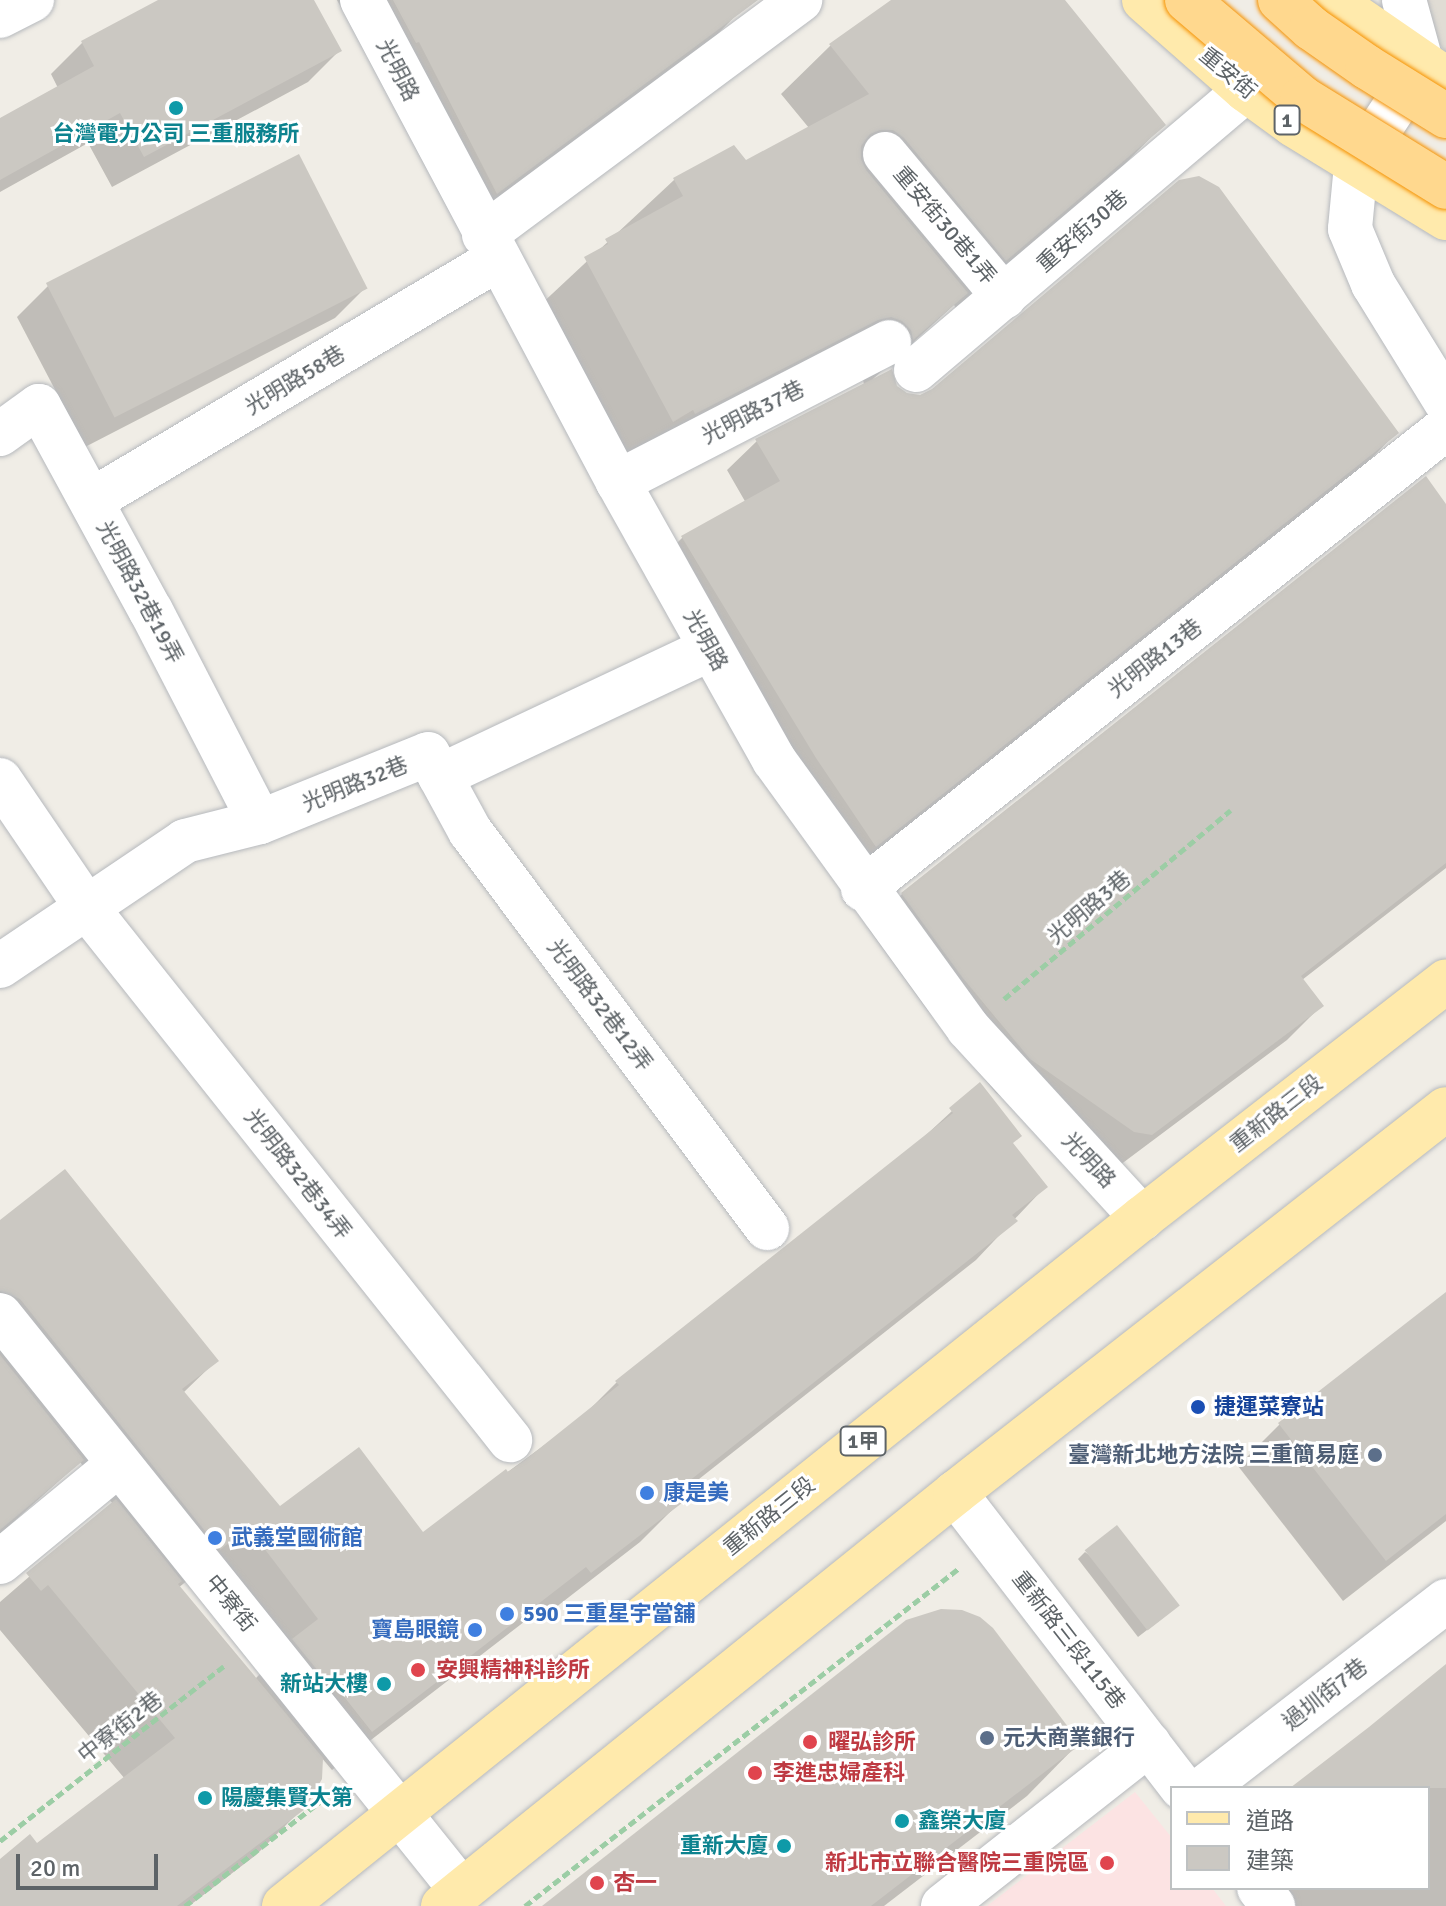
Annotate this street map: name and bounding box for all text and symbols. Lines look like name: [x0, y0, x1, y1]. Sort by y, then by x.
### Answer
street label: 光明路: [371, 35, 425, 105]
street label: 重安街: [1194, 42, 1262, 104]
marker: 台灣電力公司 三重服務所: [167, 99, 185, 117]
road number: 1: [1273, 104, 1301, 136]
place label: 台灣電力公司 三重服務所: [53, 121, 299, 147]
street label: 重安街30巷1弄: [888, 161, 1002, 289]
street label: 重安街30巷: [1031, 184, 1133, 278]
street label: 光明路58巷: [240, 340, 350, 420]
street label: 光明路37巷: [697, 375, 809, 449]
street label: 光明路32巷19弄: [91, 516, 189, 668]
street label: 光明路: [678, 605, 734, 675]
street label: 光明路13巷: [1103, 613, 1207, 703]
street label: 光明路32巷: [298, 751, 412, 817]
street label: 光明路3巷: [1042, 865, 1136, 949]
street label: 光明路32巷12弄: [542, 934, 658, 1076]
street label: 重新路三段: [1225, 1069, 1327, 1157]
street label: 光明路32巷34弄: [239, 1104, 357, 1244]
street label: 光明路: [1057, 1127, 1121, 1193]
place label: 捷運菜寮站: [1214, 1394, 1324, 1420]
marker: 捷運菜寮站: [1189, 1398, 1207, 1416]
road number: 1甲: [839, 1425, 887, 1457]
place label: 臺灣新北地方法院 三重簡易庭: [1068, 1442, 1359, 1468]
marker: 臺灣新北地方法院 三重簡易庭: [1366, 1446, 1384, 1464]
street label: 重新路三段: [718, 1471, 820, 1561]
place label: 康是美: [663, 1480, 729, 1506]
marker: 康是美: [638, 1484, 656, 1502]
place label: 武義堂國術館: [231, 1525, 363, 1551]
marker: 武義堂國術館: [206, 1529, 224, 1547]
street label: 重新路三段115巷: [1007, 1566, 1131, 1714]
street label: 中寮街: [200, 1569, 262, 1637]
place label: 590 三重星宇當舖: [523, 1601, 695, 1627]
marker: 590 三重星宇當舖: [498, 1605, 516, 1623]
place label: 寶島眼鏡: [371, 1617, 459, 1643]
marker: 寶島眼鏡: [466, 1621, 484, 1639]
street label: 過圳街7巷: [1278, 1653, 1372, 1735]
place label: 安興精神科診所: [436, 1657, 590, 1683]
marker: 安興精神科診所: [407, 1659, 429, 1681]
place label: 新站大樓: [280, 1671, 368, 1697]
marker: 新站大樓: [375, 1675, 393, 1693]
street label: 中寮街2巷: [73, 1686, 167, 1768]
place label: 元大商業銀行: [1003, 1725, 1135, 1751]
place label: 曜弘診所: [828, 1729, 916, 1755]
marker: 元大商業銀行: [978, 1729, 996, 1747]
marker: 曜弘診所: [799, 1731, 821, 1753]
place label: 李進忠婦產科: [773, 1760, 905, 1786]
marker: 李進忠婦產科: [744, 1762, 766, 1784]
place label: 陽慶集賢大第: [221, 1785, 353, 1811]
legend: [1170, 1786, 1430, 1890]
marker: 陽慶集賢大第: [196, 1789, 214, 1807]
text: 道路: [1246, 1806, 1294, 1836]
place label: 鑫榮大廈: [918, 1808, 1006, 1834]
marker: 鑫榮大廈: [893, 1812, 911, 1830]
place label: 重新大廈: [680, 1833, 768, 1859]
marker: 重新大廈: [775, 1837, 793, 1855]
scale bar: [20, 1838, 162, 1888]
text: 建築: [1246, 1846, 1294, 1876]
place label: 新北市立聯合醫院三重院區: [825, 1850, 1089, 1876]
marker: 新北市立聯合醫院三重院區: [1096, 1852, 1118, 1874]
text: 20 m: [30, 1853, 80, 1883]
place label: 杏一: [613, 1870, 657, 1896]
marker: 杏一: [588, 1874, 606, 1892]

